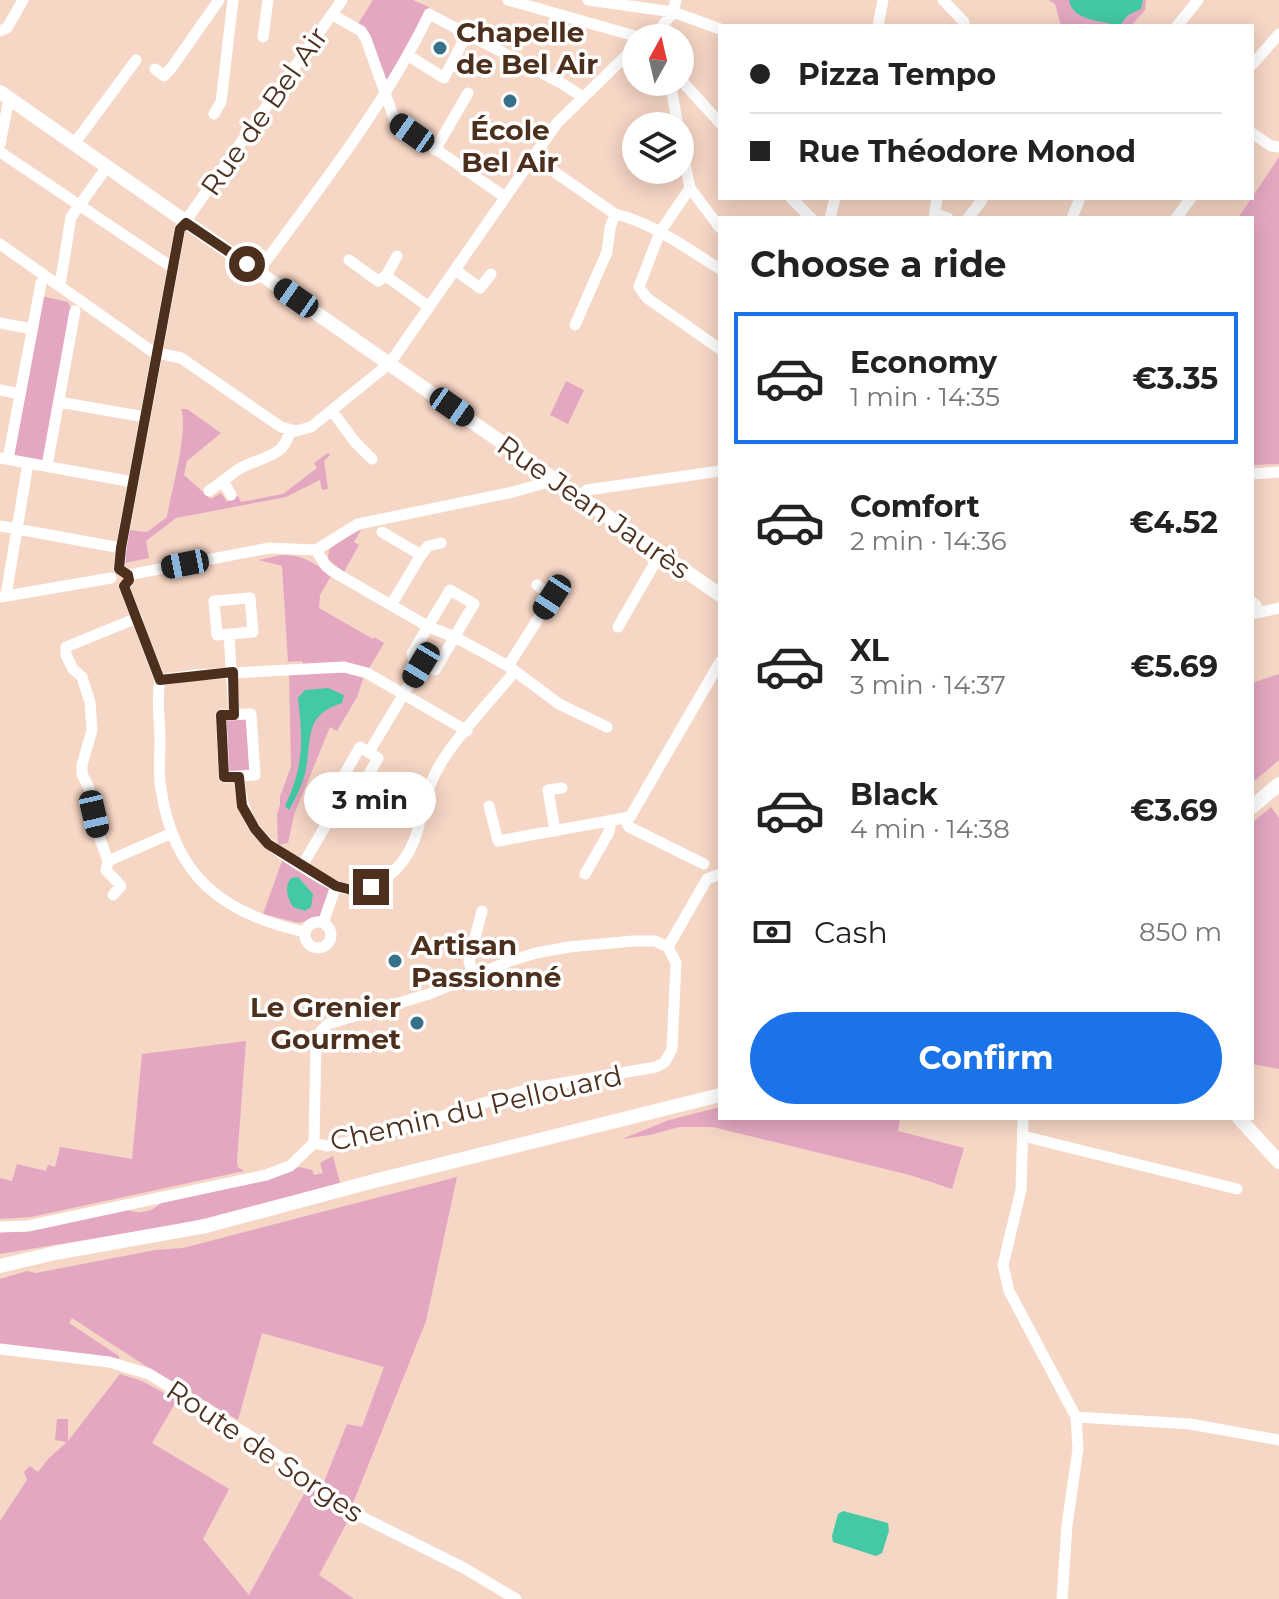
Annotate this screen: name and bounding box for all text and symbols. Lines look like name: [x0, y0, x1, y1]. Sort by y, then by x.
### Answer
place label: Chapelle de Bel Air: [456, 15, 598, 81]
street label: Rue de Bel Air: [193, 20, 335, 202]
north arrow: [622, 24, 694, 96]
map controls: [622, 24, 694, 184]
marker: Chapelle de Bel Air: [431, 39, 449, 57]
text: Pizza Tempo: [798, 56, 996, 93]
marker: École Bel Air: [501, 92, 519, 110]
car: [385, 109, 439, 157]
button: layers: [622, 112, 694, 184]
place label: École Bel Air: [461, 113, 559, 179]
text: Rue Théodore Monod: [798, 133, 1136, 170]
text: Choose a ride: [750, 242, 1007, 286]
route start: [229, 246, 265, 282]
car: [269, 274, 323, 322]
icon: car: [754, 342, 826, 414]
text: Economy: [850, 344, 997, 381]
text: €3.35: [1132, 360, 1218, 397]
text: 1 min · 14:35: [850, 381, 1000, 413]
car: [425, 383, 479, 431]
street label: Rue Jean Jaurès: [491, 428, 697, 586]
icon: car: [754, 486, 826, 558]
text: Comfort: [850, 488, 980, 525]
text: €4.52: [1130, 504, 1218, 541]
text: 2 min · 14:36: [850, 525, 1007, 557]
car: [159, 548, 211, 580]
car: [529, 570, 575, 624]
icon: car: [754, 630, 826, 702]
text: XL: [850, 632, 889, 669]
car: [398, 638, 444, 692]
text: €5.69: [1130, 648, 1218, 685]
text: 3 min · 14:37: [850, 669, 1006, 701]
callout: 3 min: [305, 771, 437, 827]
icon: car: [754, 774, 826, 846]
text: Black: [850, 776, 938, 813]
text: 3 min: [332, 784, 408, 816]
car: [77, 788, 111, 840]
text: €3.69: [1130, 792, 1218, 829]
text: 4 min · 14:38: [850, 813, 1010, 845]
route end: [353, 869, 389, 905]
icon: cash: [750, 910, 794, 954]
text: Cash: [814, 914, 888, 951]
text: 850 m: [1139, 916, 1222, 948]
place label: Artisan Passionné: [410, 928, 561, 994]
marker: Artisan Passionné: [386, 952, 404, 970]
place label: Le Grenier Gourmet: [250, 990, 401, 1056]
button: Confirm: [750, 1012, 1222, 1104]
marker: Le Grenier Gourmet: [408, 1014, 426, 1032]
street label: Chemin du Pellouard: [327, 1058, 625, 1158]
street label: Route de Sorges: [160, 1373, 370, 1529]

